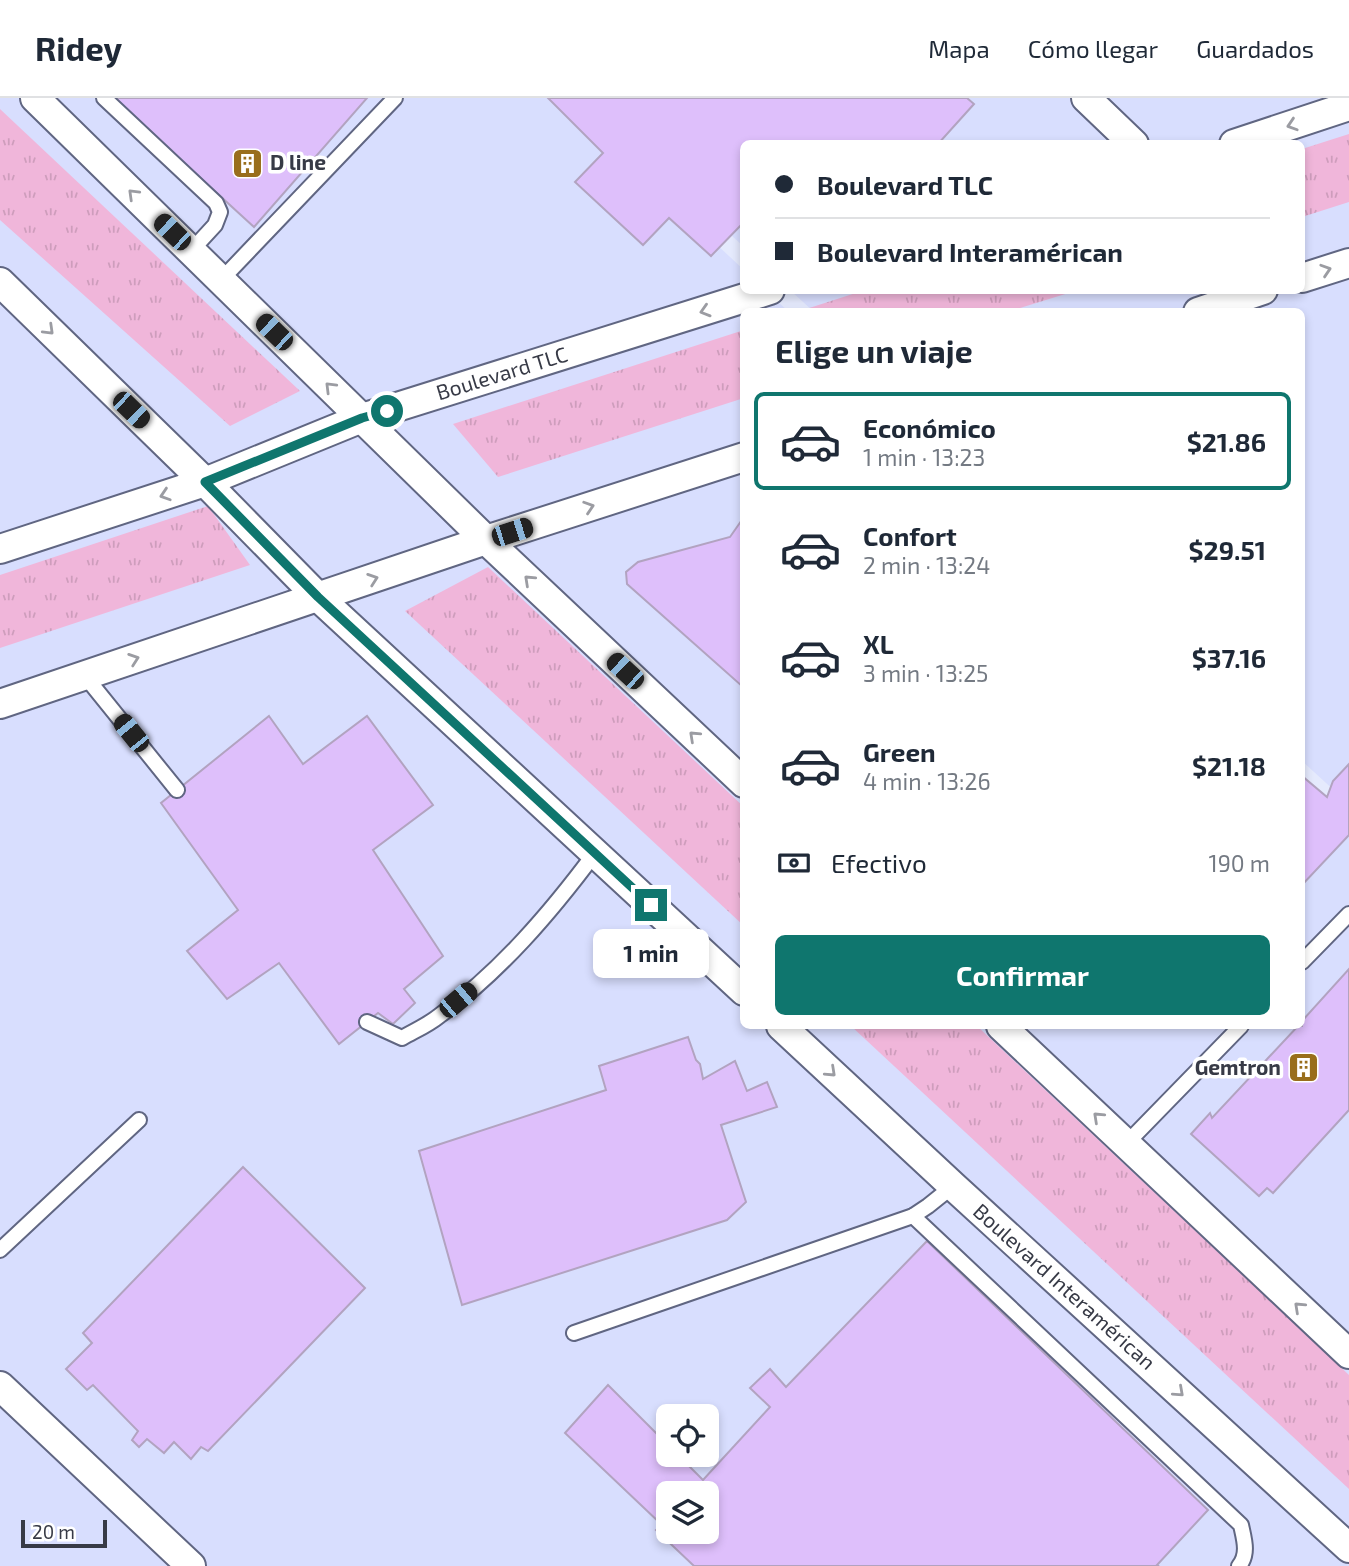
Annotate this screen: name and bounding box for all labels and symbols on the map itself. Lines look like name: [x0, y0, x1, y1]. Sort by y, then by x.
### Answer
one-way arrow: [1286, 116, 1298, 131]
building icon: D line: [230, 146, 264, 180]
place label: D line: [270, 149, 326, 174]
one-way arrow: [129, 190, 141, 202]
car: [150, 210, 195, 254]
one-way arrow: [1319, 264, 1331, 279]
one-way arrow: [699, 303, 711, 317]
car: [252, 310, 297, 354]
one-way arrow: [41, 321, 54, 334]
street label: Boulevard TLC: [433, 341, 570, 404]
one-way arrow: [326, 383, 339, 396]
car: [109, 388, 154, 432]
route start: [371, 395, 403, 427]
one-way arrow: [159, 487, 171, 502]
one-way arrow: [582, 501, 595, 515]
car: [489, 516, 536, 548]
one-way arrow: [367, 573, 379, 587]
one-way arrow: [524, 576, 537, 589]
car: [603, 649, 648, 693]
one-way arrow: [128, 653, 140, 667]
car: [110, 710, 153, 756]
one-way arrow: [689, 732, 702, 745]
route end: [635, 889, 667, 921]
callout: 1 min: [593, 930, 709, 978]
car: [436, 978, 481, 1022]
building icon: Gemtron: [1287, 1051, 1321, 1085]
place label: Gemtron: [1195, 1054, 1281, 1079]
one-way arrow: [823, 1064, 836, 1076]
one-way arrow: [1093, 1113, 1106, 1126]
street label: Boulevard Interamérican: [969, 1198, 1161, 1374]
one-way arrow: [1294, 1303, 1307, 1315]
one-way arrow: [1171, 1384, 1184, 1396]
scale bar: [21, 1517, 107, 1549]

